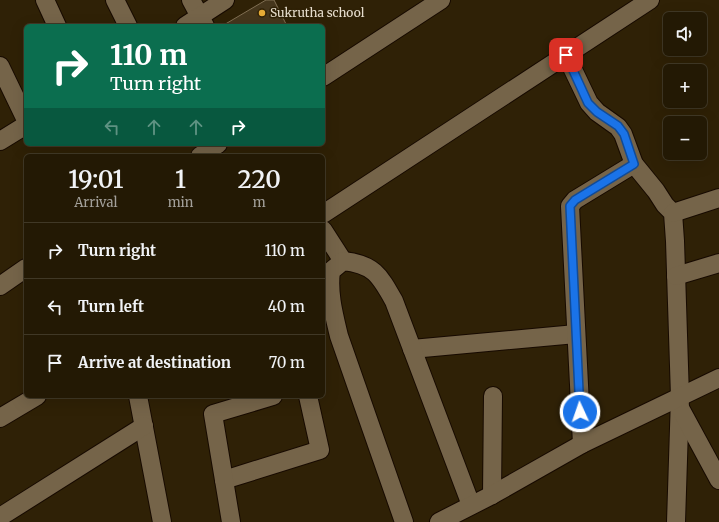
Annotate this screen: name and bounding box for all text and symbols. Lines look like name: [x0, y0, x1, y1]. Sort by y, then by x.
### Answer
place label: Sukrutha school: [270, 5, 365, 20]
marker: Sukrutha school: [257, 8, 267, 18]
map controls: [663, 12, 707, 160]
button: sound: [663, 12, 707, 56]
text: 110 m: [110, 37, 187, 73]
pin: [549, 38, 583, 72]
icon: right: [44, 40, 96, 92]
icon: arrive: [555, 44, 577, 66]
button: +: [663, 64, 707, 108]
text: Turn right: [110, 72, 201, 95]
icon: left: [101, 116, 123, 138]
icon: ahead: [143, 116, 165, 138]
icon: ahead: [185, 116, 207, 138]
icon: right: [227, 116, 249, 138]
button: −: [663, 116, 707, 160]
text: 19:01: [68, 164, 124, 195]
text: 1: [175, 164, 186, 195]
text: 220: [238, 164, 281, 195]
text: Arrival: [74, 194, 118, 211]
text: min: [168, 194, 193, 211]
text: m: [253, 194, 266, 211]
icon: right: [44, 240, 66, 262]
text: Turn right: [78, 241, 156, 260]
text: 110 m: [264, 241, 305, 260]
icon: left: [44, 296, 66, 318]
text: Turn left: [78, 297, 144, 316]
text: 40 m: [268, 297, 305, 316]
icon: arrive: [44, 352, 66, 374]
text: Arrive at destination: [78, 353, 231, 372]
text: 70 m: [269, 353, 305, 372]
position arrow: [559, 391, 601, 433]

